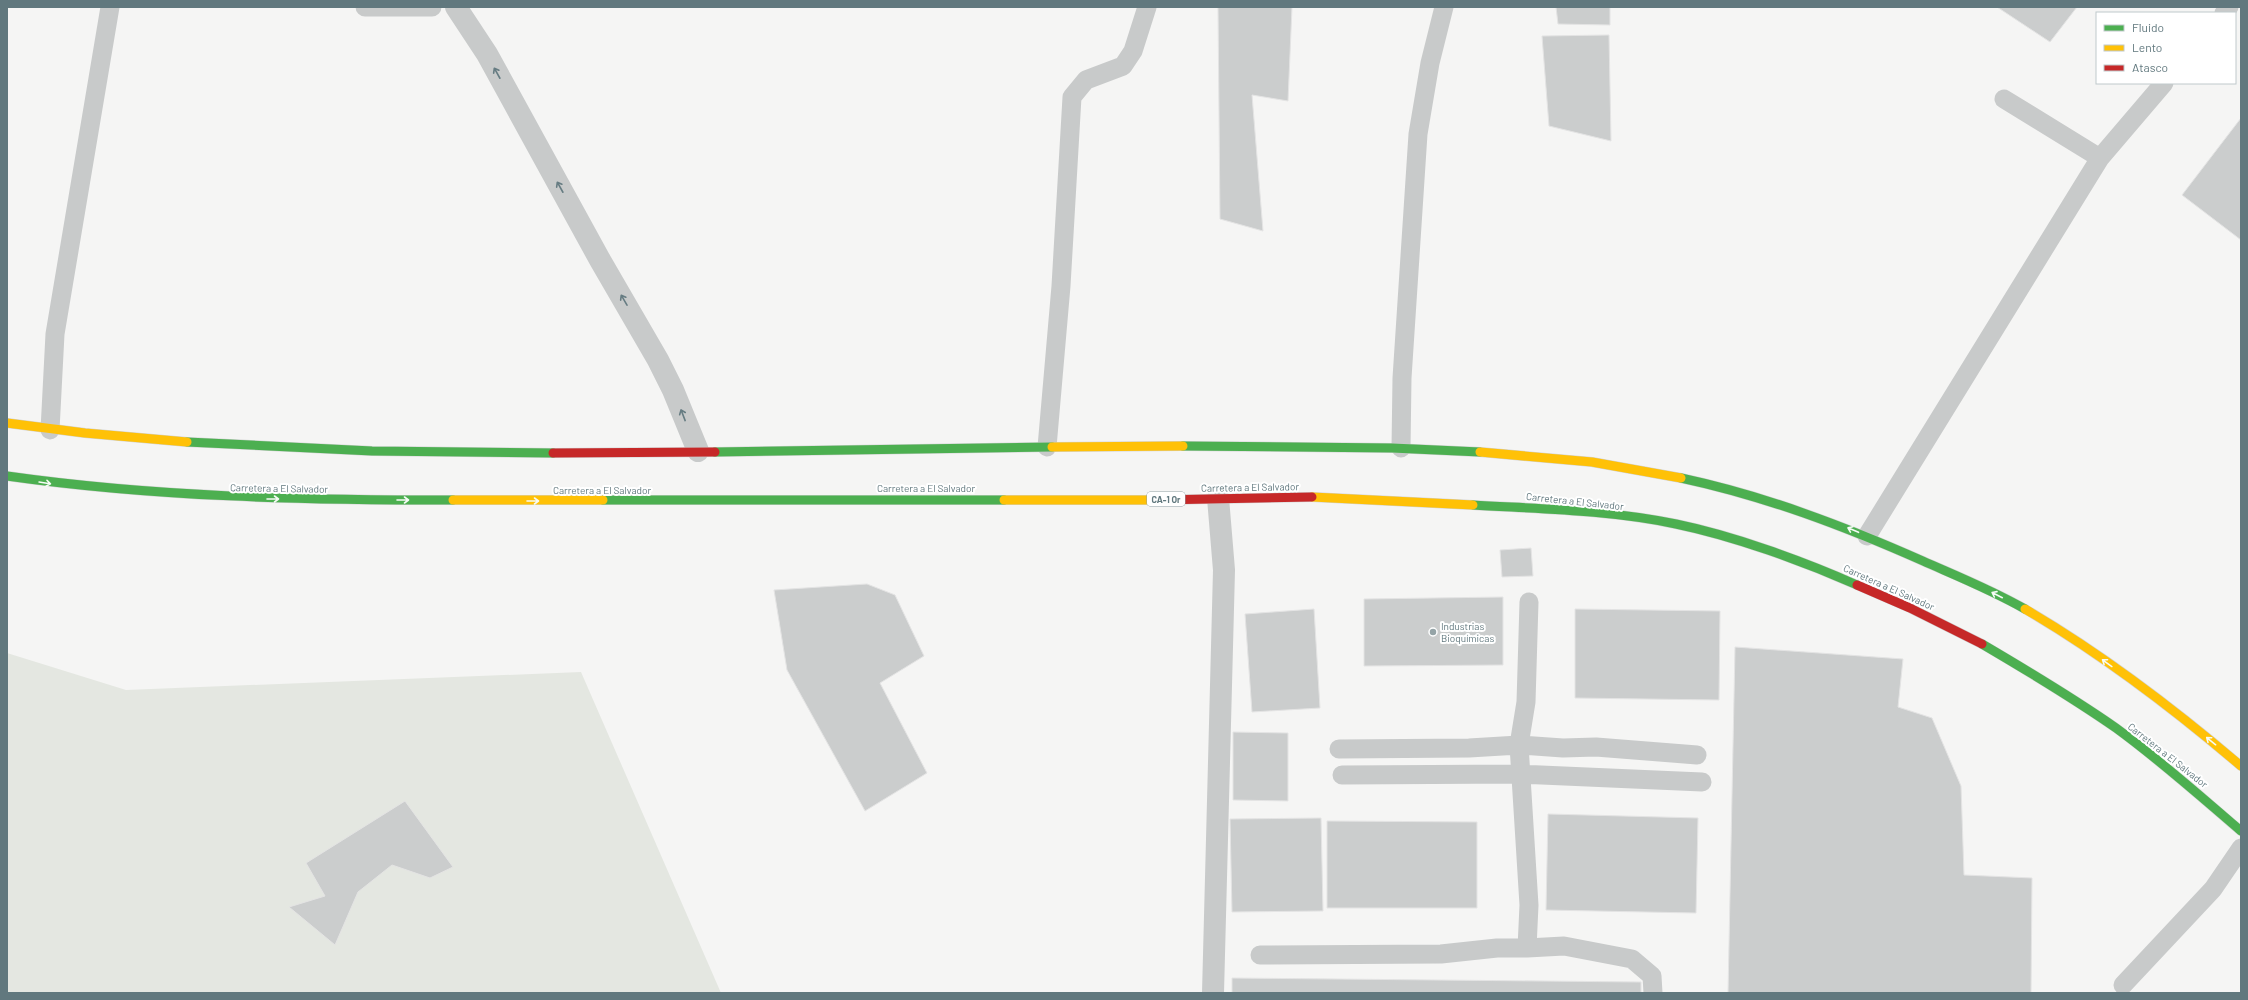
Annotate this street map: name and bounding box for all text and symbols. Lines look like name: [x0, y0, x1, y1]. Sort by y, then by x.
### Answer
legend: [2096, 12, 2236, 84]
text: Fluido: [2132, 20, 2164, 34]
text: Lento: [2132, 40, 2162, 54]
text: Atasco: [2132, 60, 2168, 74]
one-way arrow: [493, 67, 501, 79]
one-way arrow: [555, 181, 563, 193]
one-way arrow: [619, 294, 627, 306]
one-way arrow: [679, 410, 687, 422]
one-way arrow: [39, 479, 52, 487]
street label: Carretera a El Salvador: [1201, 480, 1300, 494]
street label: Carretera a El Salvador: [230, 481, 329, 495]
street label: Carretera a El Salvador: [877, 482, 975, 494]
street label: Carretera a El Salvador: [553, 484, 651, 496]
street label: Carretera a El Salvador: [1526, 490, 1625, 512]
road number: CA-1 Or: [1147, 492, 1185, 506]
one-way arrow: [266, 495, 279, 503]
one-way arrow: [396, 496, 409, 504]
one-way arrow: [526, 497, 539, 505]
one-way arrow: [1847, 525, 1859, 533]
street label: Carretera a El Salvador: [1842, 562, 1937, 613]
one-way arrow: [1991, 591, 2003, 598]
place label: Industrias Bioquímicas: [1441, 620, 1494, 644]
marker: Industrias Bioquímicas: [1428, 627, 1438, 637]
one-way arrow: [2102, 659, 2113, 667]
street label: Carretera a El Salvador: [2126, 720, 2211, 790]
one-way arrow: [2206, 736, 2217, 745]

